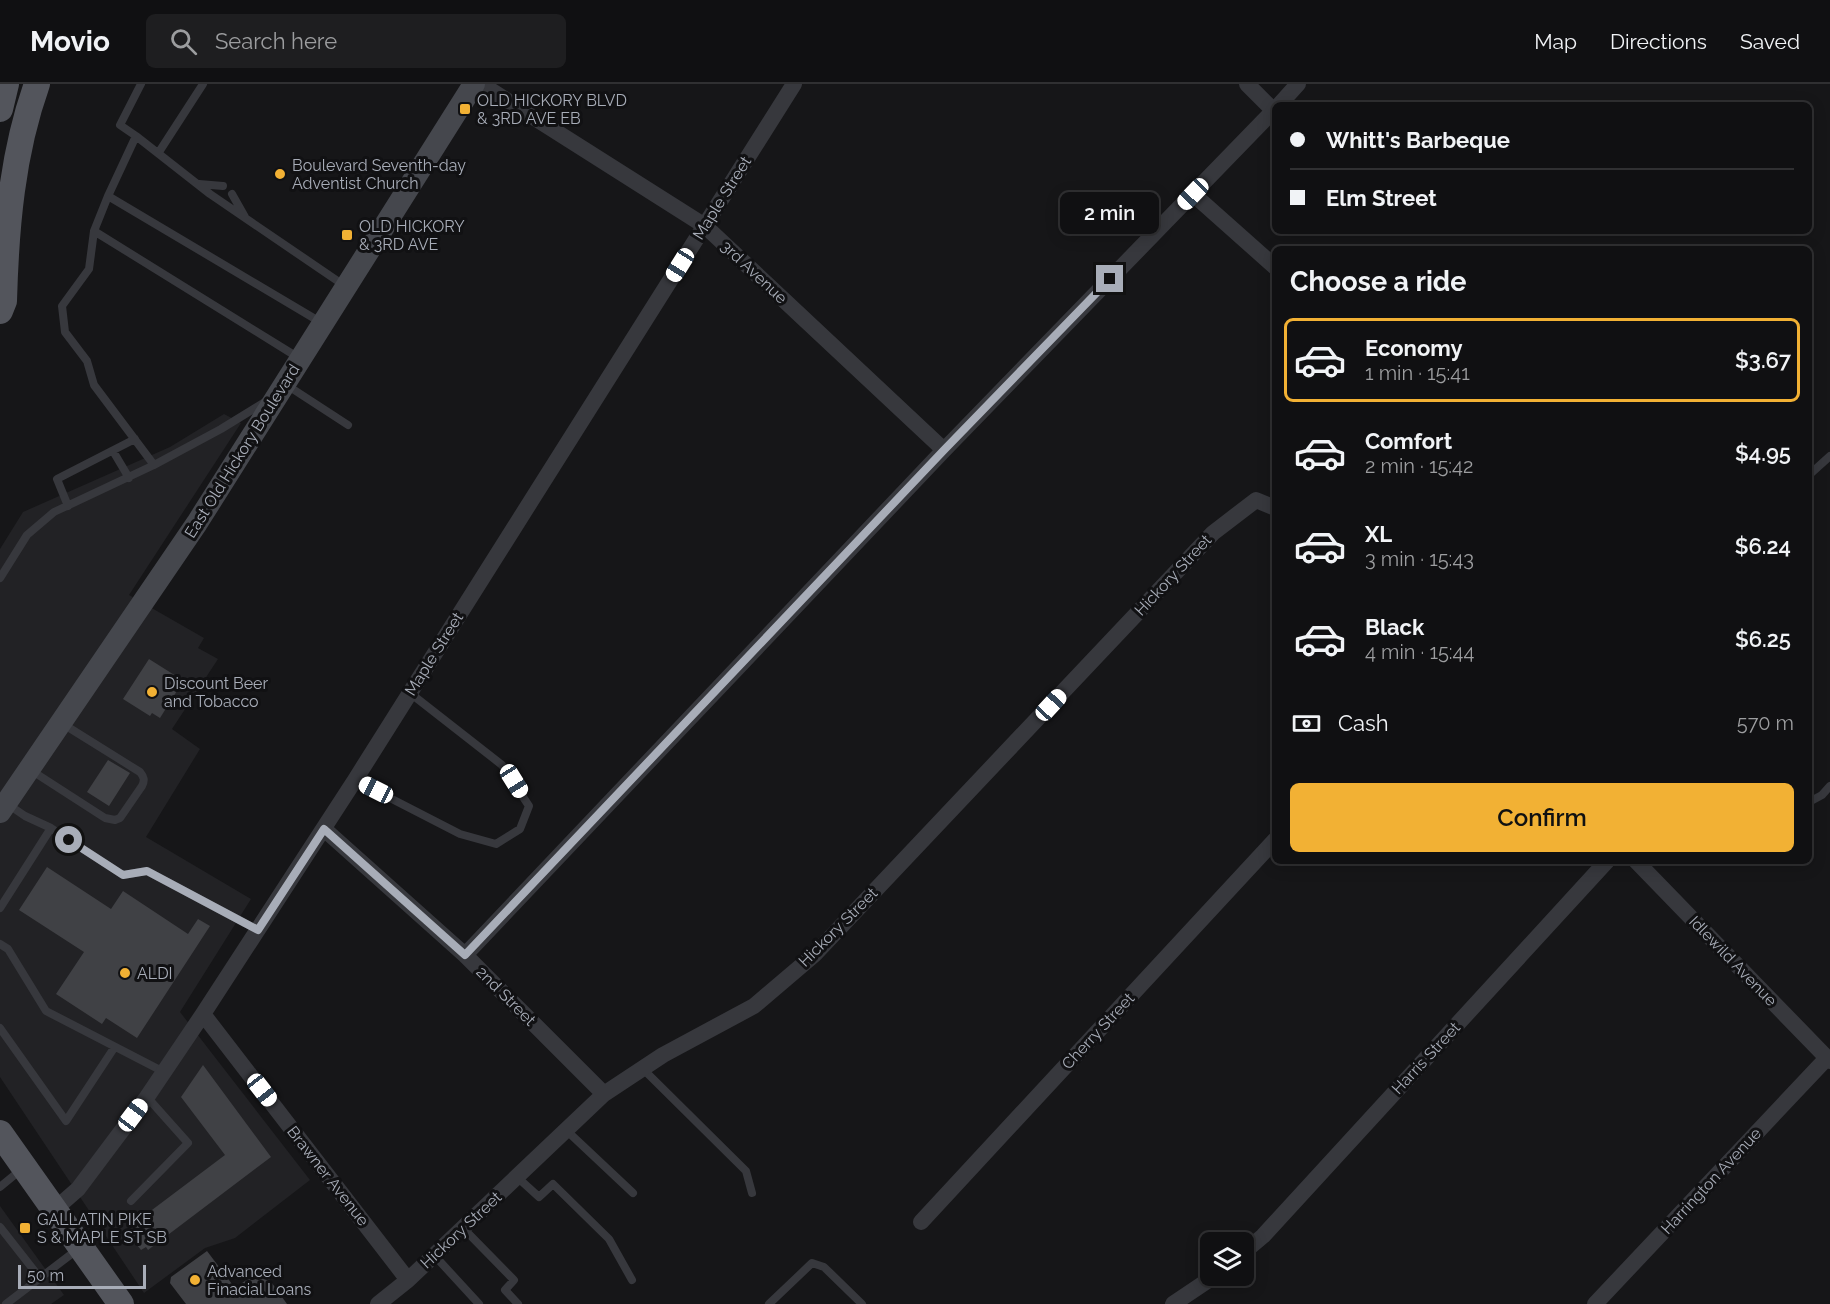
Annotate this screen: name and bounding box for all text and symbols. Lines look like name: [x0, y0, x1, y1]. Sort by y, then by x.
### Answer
search box: [146, 14, 566, 68]
text: Movio: [30, 25, 110, 58]
icon: search: [167, 25, 200, 58]
text: Search here: [215, 28, 337, 54]
text: Map: [1534, 29, 1577, 54]
text: Directions: [1610, 29, 1707, 54]
text: Saved: [1740, 29, 1800, 54]
place label: OLD HICKORY BLVD & 3RD AVE EB: [477, 91, 627, 128]
marker: OLD HICKORY BLVD & 3RD AVE EB: [458, 102, 472, 116]
text: Whitt's Barbeque: [1326, 127, 1510, 153]
street label: Maple Street: [689, 152, 755, 243]
place label: Boulevard Seventh-day Adventist Church: [292, 156, 466, 193]
marker: Boulevard Seventh-day Adventist Church: [273, 167, 287, 181]
car: [1174, 175, 1212, 213]
text: Elm Street: [1326, 185, 1437, 211]
callout: 2 min: [1060, 192, 1160, 234]
text: 2 min: [1084, 201, 1135, 225]
place label: OLD HICKORY & 3RD AVE: [359, 217, 465, 254]
marker: OLD HICKORY & 3RD AVE: [340, 228, 354, 242]
street label: 3rd Avenue: [717, 237, 791, 307]
car: [663, 245, 697, 285]
route end: [1096, 265, 1123, 292]
text: Choose a ride: [1290, 266, 1466, 297]
icon: car: [1293, 333, 1347, 387]
text: Economy: [1365, 335, 1463, 361]
text: $3.67: [1735, 347, 1791, 373]
street label: East Old Hickory Boulevard: [181, 361, 303, 541]
text: 1 min · 15:41: [1365, 361, 1470, 385]
icon: car: [1293, 426, 1347, 480]
text: Comfort: [1365, 428, 1452, 454]
text: $4.95: [1735, 440, 1791, 466]
text: 2 min · 15:42: [1365, 454, 1473, 478]
icon: car: [1293, 519, 1347, 573]
text: XL: [1365, 521, 1392, 547]
street label: Hickory Street: [1131, 530, 1216, 619]
text: $6.24: [1735, 533, 1791, 559]
text: 3 min · 15:43: [1365, 547, 1474, 571]
street label: Maple Street: [401, 608, 467, 699]
icon: car: [1293, 612, 1347, 666]
text: Black: [1365, 614, 1424, 640]
text: $6.25: [1735, 626, 1791, 652]
text: 4 min · 15:44: [1365, 640, 1474, 664]
place label: Discount Beer and Tobacco: [164, 674, 269, 711]
marker: Discount Beer and Tobacco: [145, 685, 159, 699]
car: [1032, 686, 1070, 724]
icon: cash: [1290, 707, 1323, 740]
text: Cash: [1338, 710, 1389, 736]
text: 570 m: [1737, 711, 1794, 735]
car: [497, 761, 531, 801]
car: [356, 774, 396, 806]
button: Confirm: [1290, 783, 1794, 852]
route start: [55, 826, 82, 853]
street label: Hickory Street: [795, 883, 882, 970]
street label: Idlewild Avenue: [1685, 912, 1781, 1010]
street label: 2nd Street: [472, 962, 540, 1030]
place label: ALDI: [137, 964, 173, 983]
marker: ALDI: [118, 966, 132, 980]
street label: Cherry Street: [1058, 988, 1139, 1073]
street label: Harris Street: [1388, 1018, 1465, 1098]
car: [244, 1070, 280, 1110]
car: [115, 1095, 151, 1135]
street label: Brawner Avenue: [283, 1122, 373, 1230]
street label: Harrington Avenue: [1657, 1124, 1765, 1238]
street label: Hickory Street: [417, 1187, 506, 1272]
place label: GALLATIN PIKE S & MAPLE ST SB: [37, 1210, 167, 1247]
marker: GALLATIN PIKE S & MAPLE ST SB: [18, 1221, 32, 1235]
map controls: [1200, 1232, 1254, 1286]
button: layers: [1200, 1232, 1254, 1286]
scale bar: [18, 1262, 146, 1290]
place label: Advanced Finacial Loans: [207, 1262, 312, 1299]
text: 50 m: [27, 1266, 64, 1285]
marker: Advanced Finacial Loans: [188, 1273, 202, 1287]

